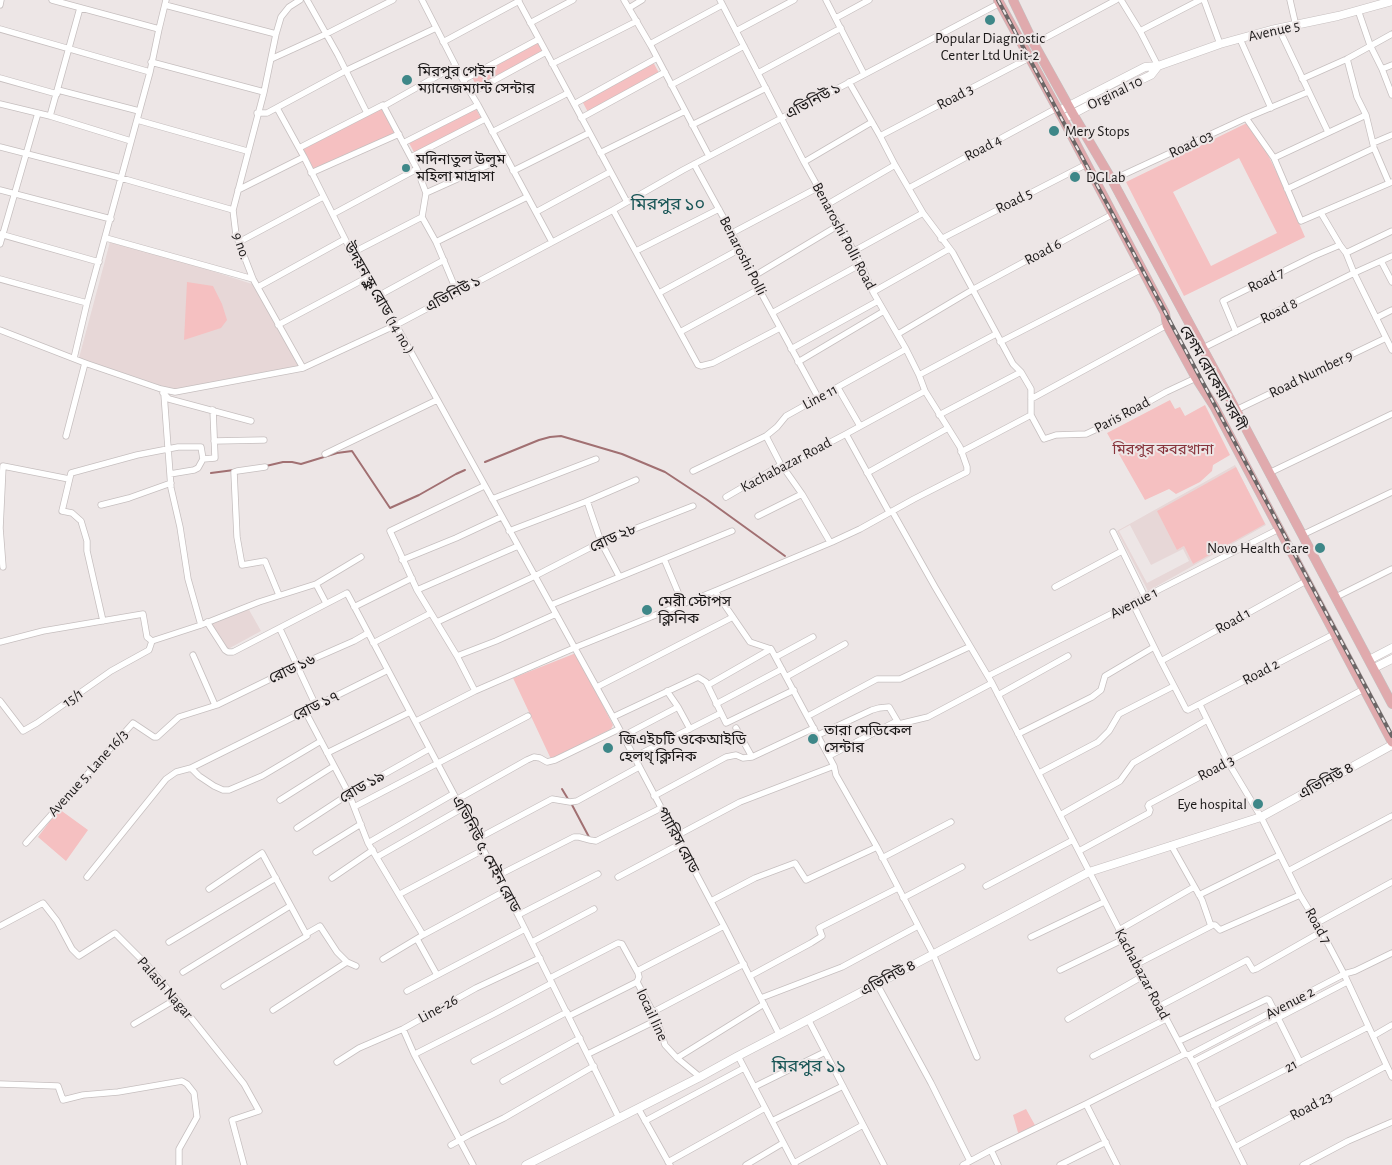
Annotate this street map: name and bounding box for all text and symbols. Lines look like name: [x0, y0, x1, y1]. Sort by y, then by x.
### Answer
marker: Popular Diagnostic Center Ltd Unit-2: [983, 13, 997, 27]
street label: Avenue 5: [1246, 16, 1302, 46]
place label: Popular Diagnostic Center Ltd Unit-2: [935, 29, 1045, 64]
place label: মিরপুর পেইন ম্যানেজম্যান্ট সেন্টার: [418, 62, 535, 97]
street label: Orginal 10: [1084, 72, 1146, 114]
marker: মিরপুর পেইন ম্যানেজম্যান্ট সেন্টার: [400, 73, 414, 87]
street label: এভিনিউ ১: [782, 79, 844, 123]
street label: Road 3: [934, 80, 976, 114]
place label: Mery Stops: [1065, 122, 1130, 140]
marker: Mery Stops: [1047, 124, 1061, 138]
street label: Road 03: [1166, 126, 1216, 162]
street label: Road 4: [961, 131, 1005, 165]
place label: মদিনাতুল উলুম মহিলা মাদ্রাসা: [416, 150, 505, 185]
marker: মদিনাতুল উলুম মহিলা মাদ্রাসা: [400, 162, 412, 174]
place label: DGLab: [1086, 168, 1126, 186]
marker: DGLab: [1068, 170, 1082, 184]
street label: Benaroshi Polli Road: [808, 179, 880, 293]
street label: Road 5: [993, 184, 1035, 218]
district label: মিরপুর ১০: [631, 194, 705, 216]
street label: Benaroshi Polli: [715, 213, 771, 299]
street label: 9 no.: [228, 230, 254, 262]
street label: Road 6: [1021, 235, 1065, 269]
street label: উদয়ন স্কুল রোড (14 no.): [340, 239, 418, 357]
street label: Road 7: [1245, 263, 1287, 297]
street label: এভিনিউ ১: [422, 272, 484, 316]
street label: Road 8: [1257, 294, 1301, 328]
street label: বেগম রোকেয়া সরণী: [1175, 322, 1251, 434]
street label: Road Number 9: [1266, 346, 1356, 402]
street label: Line 11: [799, 380, 841, 414]
street label: Paris Road: [1091, 393, 1153, 437]
street label: Kachabazar Road: [738, 434, 834, 496]
park label: মিরপুর কবরখানা: [1112, 440, 1214, 458]
street label: রোড ২৮: [587, 520, 639, 556]
place label: Novo Health Care: [1207, 539, 1309, 557]
marker: Novo Health Care: [1313, 541, 1327, 555]
street label: Avenue 1: [1107, 583, 1161, 623]
place label: মেরী স্টোপস ক্লিনিক: [658, 592, 731, 627]
marker: মেরী স্টোপস ক্লিনিক: [640, 603, 654, 617]
street label: Road 1: [1212, 604, 1254, 638]
street label: রোড ১৬: [266, 650, 318, 688]
street label: Road 2: [1239, 655, 1283, 689]
street label: 15/1: [59, 685, 87, 711]
street label: রোড ১৭: [290, 687, 342, 725]
place label: তারা মেডিকেল সেন্টার: [824, 721, 912, 756]
street label: Avenue 5, Lane 16/3: [44, 726, 132, 820]
place label: জিএইচটি ওকেআইডি হেলথ্ ক্লিনিক: [619, 730, 746, 765]
marker: তারা মেডিকেল সেন্টার: [806, 732, 820, 746]
marker: জিএইচটি ওকেআইডি হেলথ্ ক্লিনিক: [601, 741, 615, 755]
street label: Road 3: [1195, 751, 1237, 785]
street label: এভিনিউ ৪: [1295, 758, 1357, 804]
street label: রোড ১৯: [336, 767, 388, 807]
street label: এভিনিউ ৫, মেইন রোড: [448, 793, 524, 915]
place label: Eye hospital: [1177, 795, 1247, 813]
marker: Eye hospital: [1251, 797, 1265, 811]
street label: প্যারিস রোড: [653, 804, 703, 876]
street label: Road 7: [1301, 905, 1335, 947]
street label: Kachabazar Road: [1111, 926, 1173, 1022]
street label: Palash Nagar: [133, 953, 197, 1023]
street label: এভিনিউ ৪: [857, 956, 919, 1000]
street label: Avenue 2: [1262, 983, 1318, 1023]
street label: locail line: [632, 986, 672, 1044]
street label: Line-26: [415, 991, 461, 1027]
street label: 21: [1281, 1055, 1301, 1077]
district label: মিরপুর ১১: [772, 1056, 846, 1078]
street label: Road 23: [1287, 1087, 1335, 1125]

